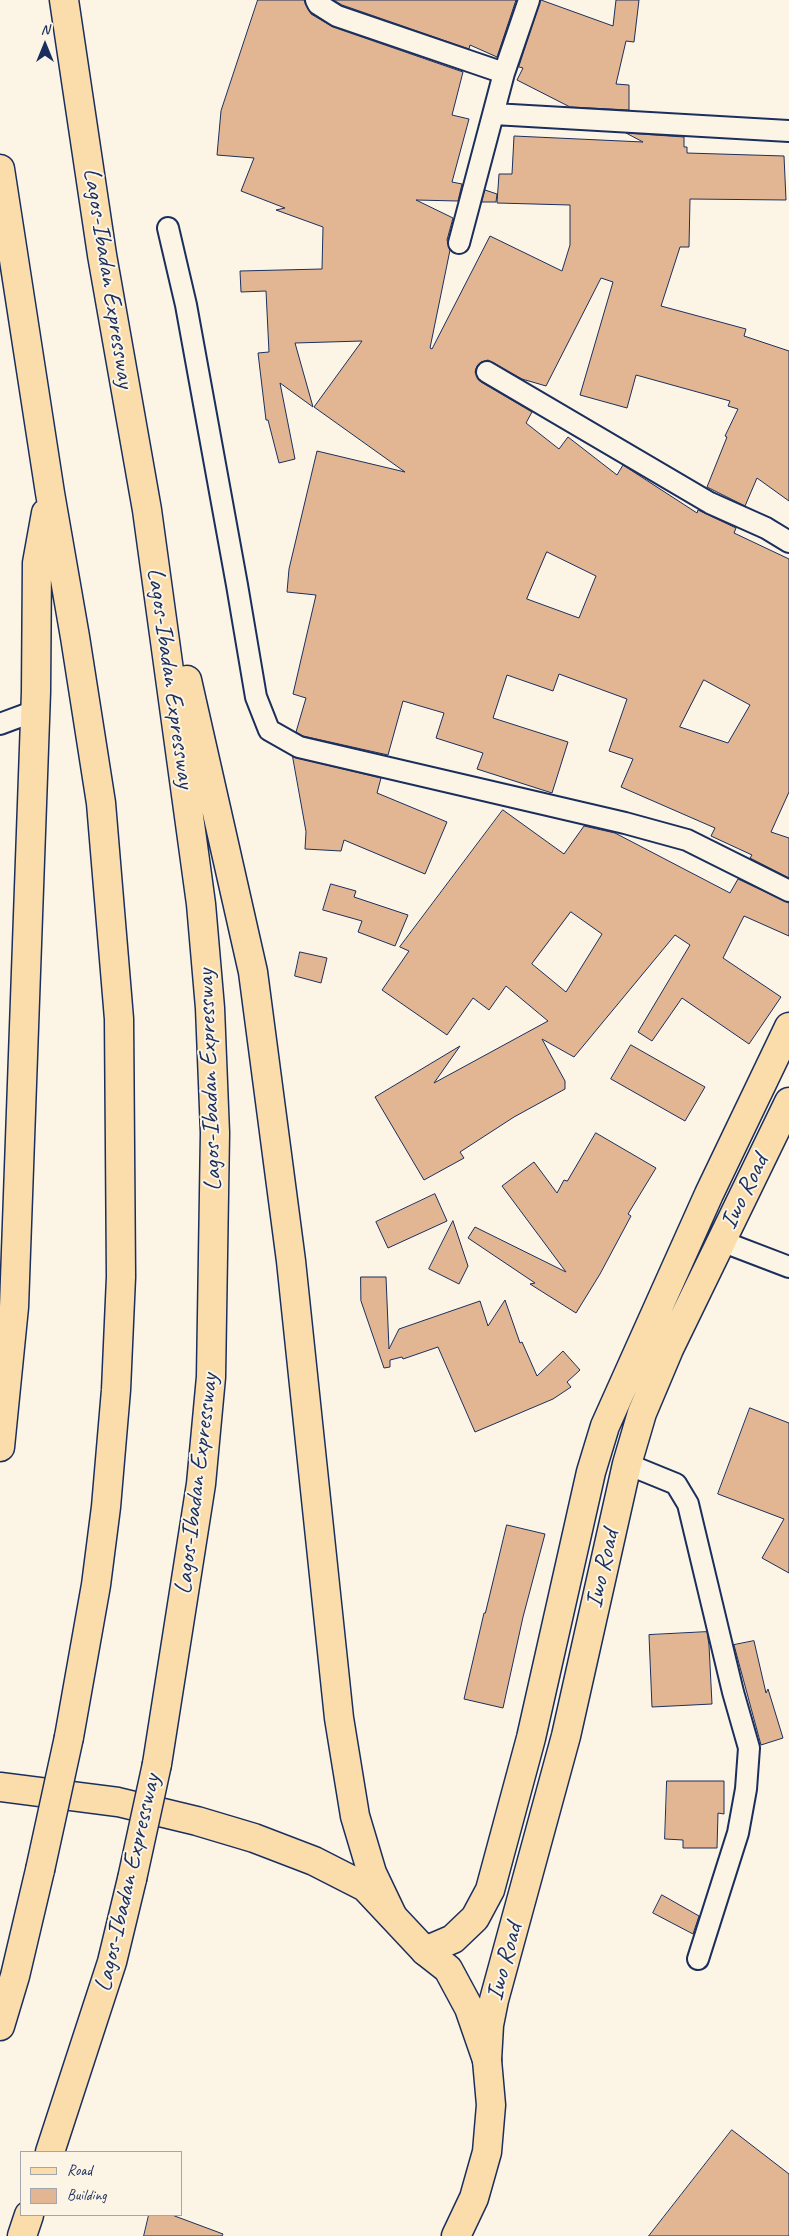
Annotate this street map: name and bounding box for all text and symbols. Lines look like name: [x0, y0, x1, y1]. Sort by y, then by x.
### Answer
north arrow: [20, 20, 70, 70]
text: N: [41, 21, 49, 38]
street label: Lagos-Ibadan Expressway: [76, 166, 140, 390]
street label: Lagos-Ibadan Expressway: [140, 566, 200, 790]
street label: Lagos-Ibadan Expressway: [191, 969, 229, 1191]
street label: Iwo Road: [714, 1150, 776, 1234]
street label: Lagos-Ibadan Expressway: [169, 1372, 225, 1596]
street label: Iwo Road: [579, 1527, 627, 1611]
street label: Lagos-Ibadan Expressway: [88, 1771, 168, 1995]
street label: Iwo Road: [480, 1920, 530, 2004]
legend: [20, 2151, 182, 2216]
text: Road: [67, 2161, 92, 2180]
text: Building: [67, 2186, 106, 2205]

